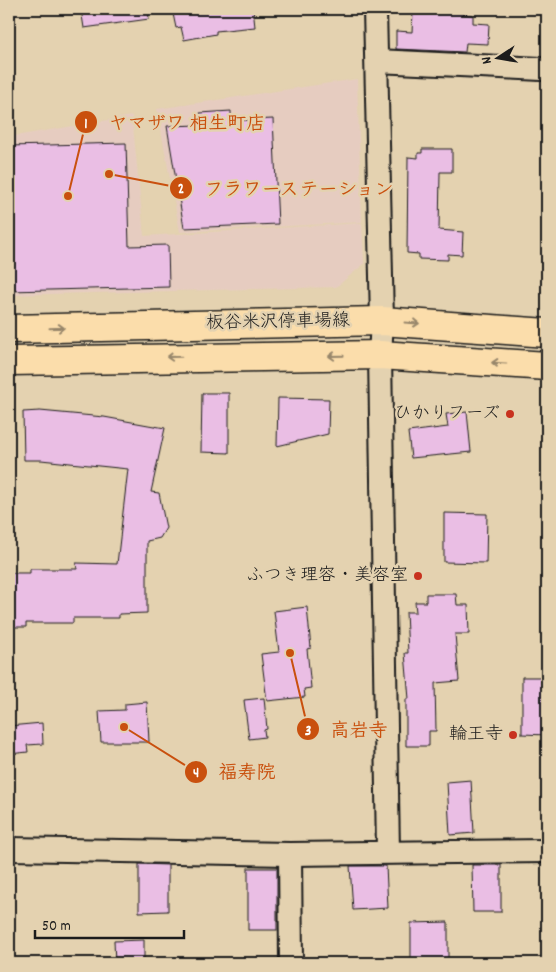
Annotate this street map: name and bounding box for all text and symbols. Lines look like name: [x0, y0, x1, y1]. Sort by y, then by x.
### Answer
north arrow: [474, 32, 524, 82]
text: N: [477, 55, 498, 66]
callout: ヤマザワ 相生町店: [73, 105, 275, 139]
text: ヤマザワ 相生町店: [109, 112, 265, 139]
text: 1: [84, 114, 88, 136]
callout: フラワーステーション: [169, 171, 404, 205]
text: フラワーステーション: [205, 178, 393, 205]
text: 2: [178, 179, 184, 201]
street label: 板谷米沢停車場線: [206, 309, 350, 337]
one-way arrow: [404, 319, 420, 328]
one-way arrow: [49, 323, 65, 332]
one-way arrow: [329, 351, 345, 361]
one-way arrow: [166, 352, 182, 362]
one-way arrow: [491, 358, 507, 367]
place label: ひかりフーズ: [394, 402, 500, 427]
marker: ひかりフーズ: [504, 408, 516, 420]
place label: ふつき理容・美容室: [246, 564, 408, 589]
marker: ふつき理容・美容室: [412, 570, 424, 582]
callout: 高岩寺: [295, 712, 397, 746]
text: 高岩寺: [330, 719, 388, 746]
text: 3: [305, 721, 312, 743]
place label: 輪王寺: [449, 723, 503, 748]
marker: 輪王寺: [507, 729, 519, 741]
callout: 福寿院: [184, 755, 286, 789]
text: 福寿院: [218, 761, 276, 788]
text: 4: [193, 763, 199, 785]
scale bar: [35, 907, 184, 939]
text: 50 m: [42, 916, 71, 938]

